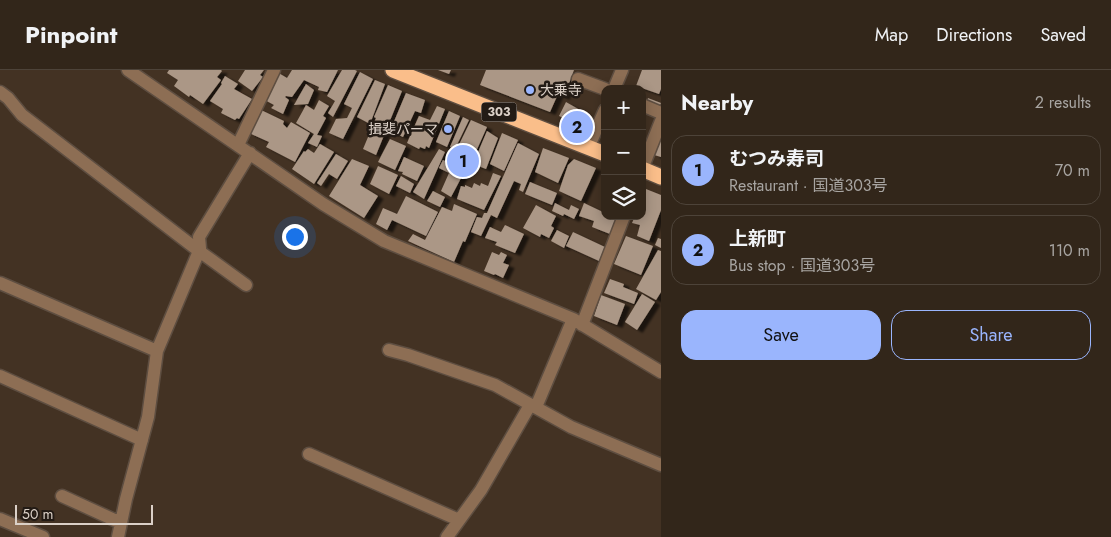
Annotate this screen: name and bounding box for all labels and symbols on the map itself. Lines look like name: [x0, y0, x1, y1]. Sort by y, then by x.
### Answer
place label: 大乗寺: [540, 80, 582, 100]
marker: 大乗寺: [524, 84, 536, 96]
road number: 303: [482, 102, 516, 122]
pin: 2: [561, 108, 593, 146]
place label: 揖斐パーマ: [368, 119, 438, 139]
marker: 揖斐パーマ: [442, 123, 454, 135]
pin: 1: [447, 142, 479, 180]
your location: [282, 224, 308, 250]
scale bar: [15, 502, 152, 525]

